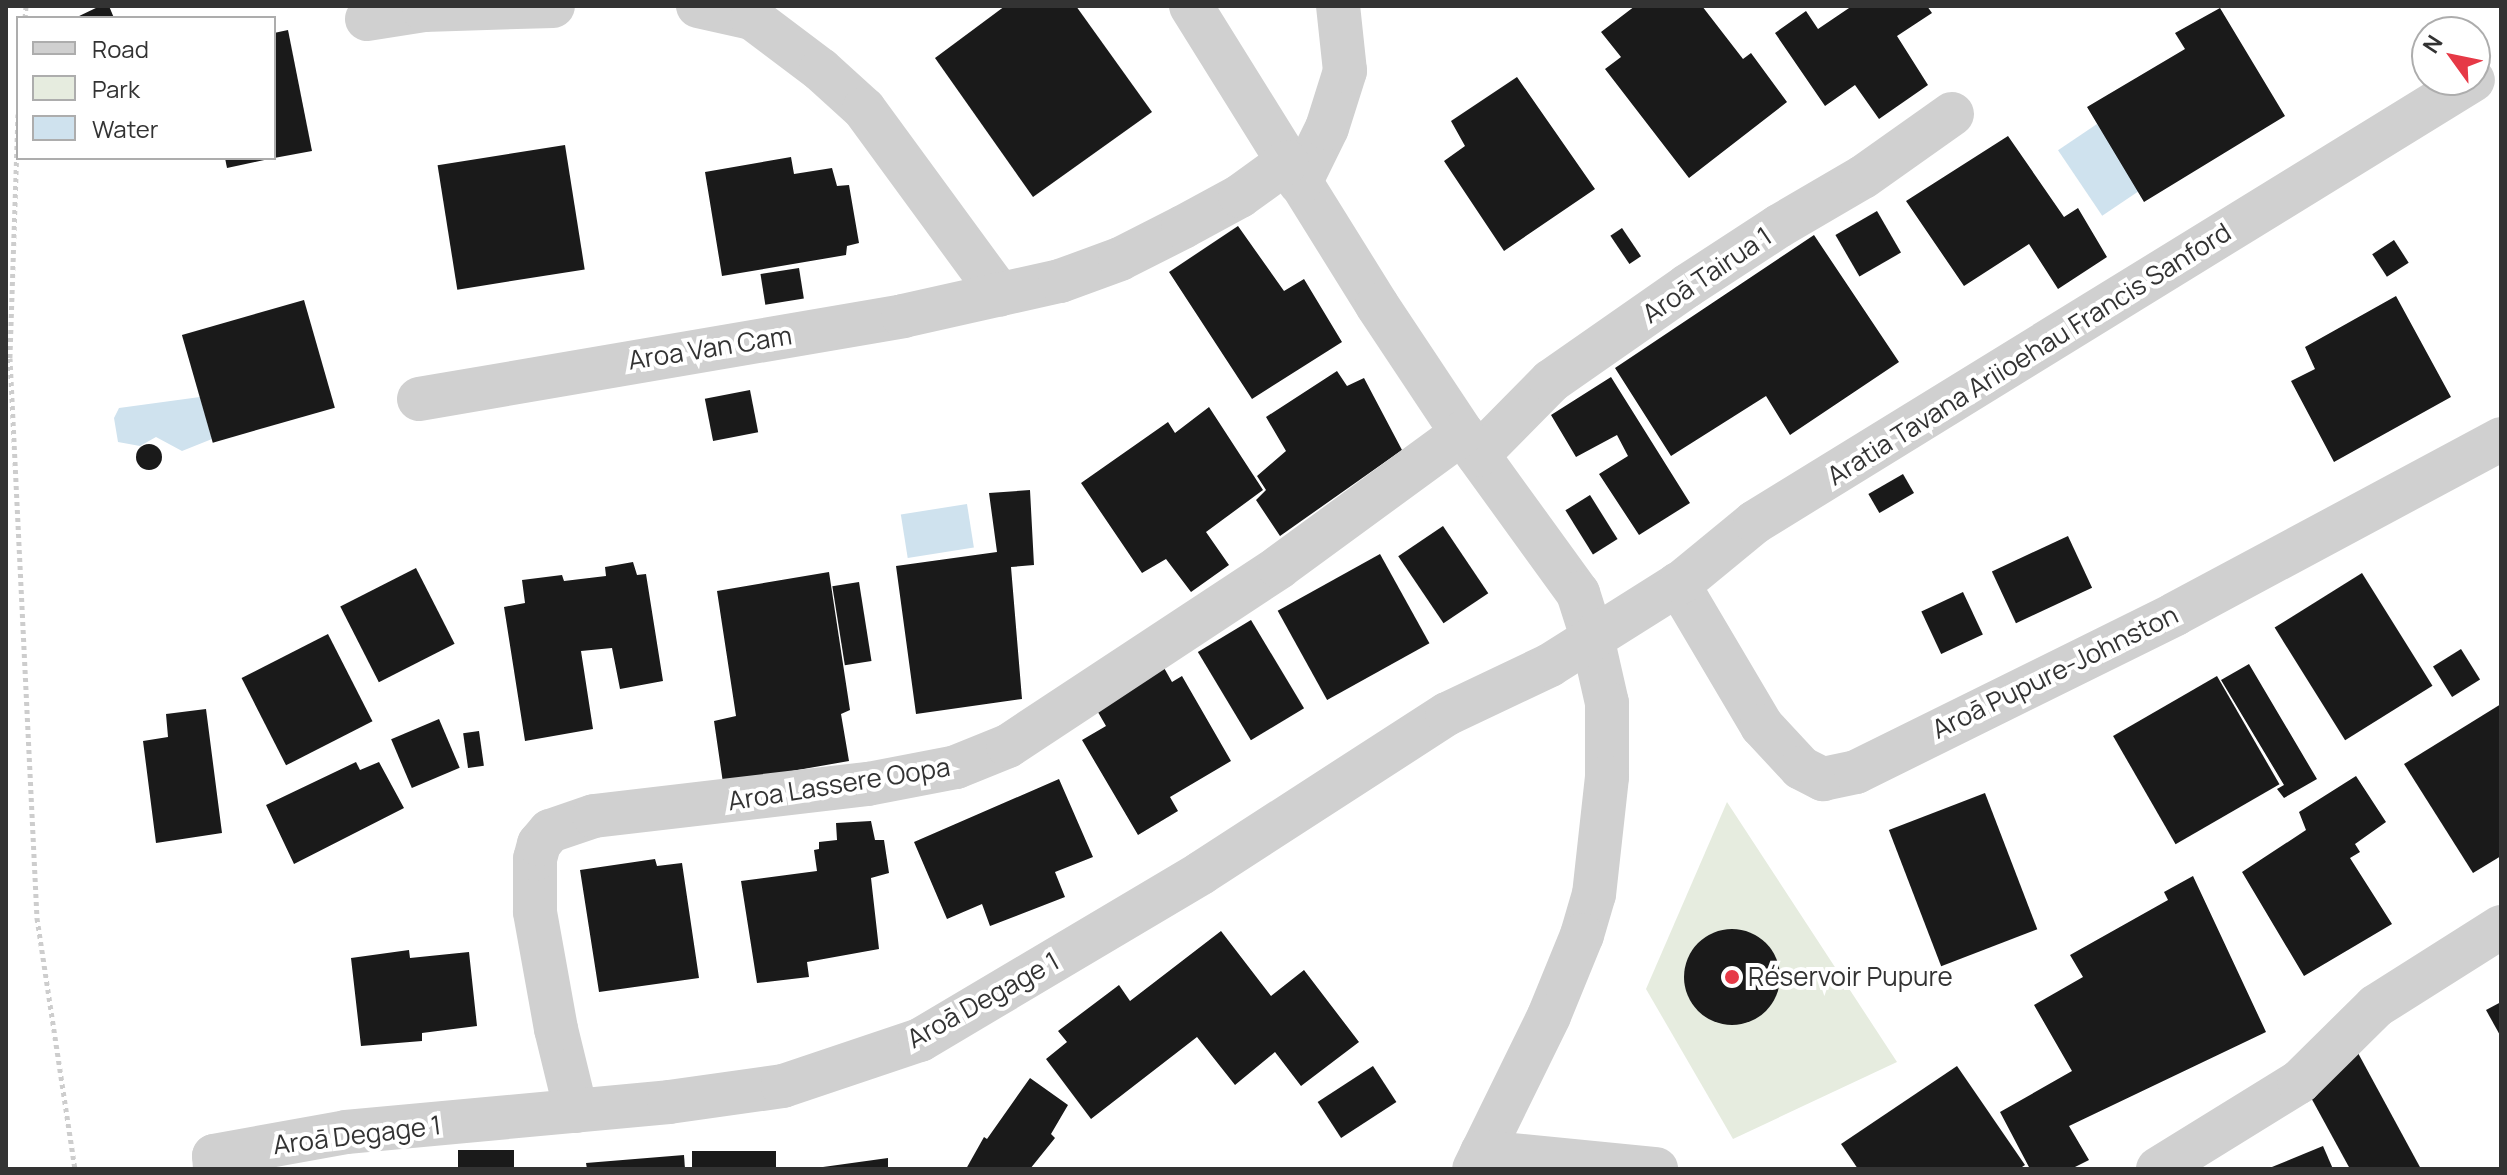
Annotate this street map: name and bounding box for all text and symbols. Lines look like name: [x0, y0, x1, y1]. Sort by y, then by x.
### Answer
legend: [16, 16, 276, 160]
north arrow: [2411, 16, 2491, 96]
text: N: [2416, 29, 2449, 59]
text: Road: [92, 32, 149, 65]
text: Park: [92, 72, 140, 105]
text: Water: [92, 112, 159, 145]
street label: Aratia Tavana Ariioehau Francis Sanford: [1822, 216, 2236, 492]
street label: Aroā Tairua 1: [1636, 220, 1778, 330]
street label: Aroa Van Cam: [626, 320, 794, 376]
street label: Aroā Pupure-Johnston: [1927, 599, 2183, 745]
street label: Aroa Lassere Oopa: [726, 751, 952, 817]
street label: Aroā Degage 1: [902, 945, 1064, 1055]
place label: Réservoir Pupure: [1748, 961, 1953, 993]
marker: Réservoir Pupure: [1723, 968, 1741, 986]
street label: Aroā Degage 1: [271, 1109, 443, 1161]

